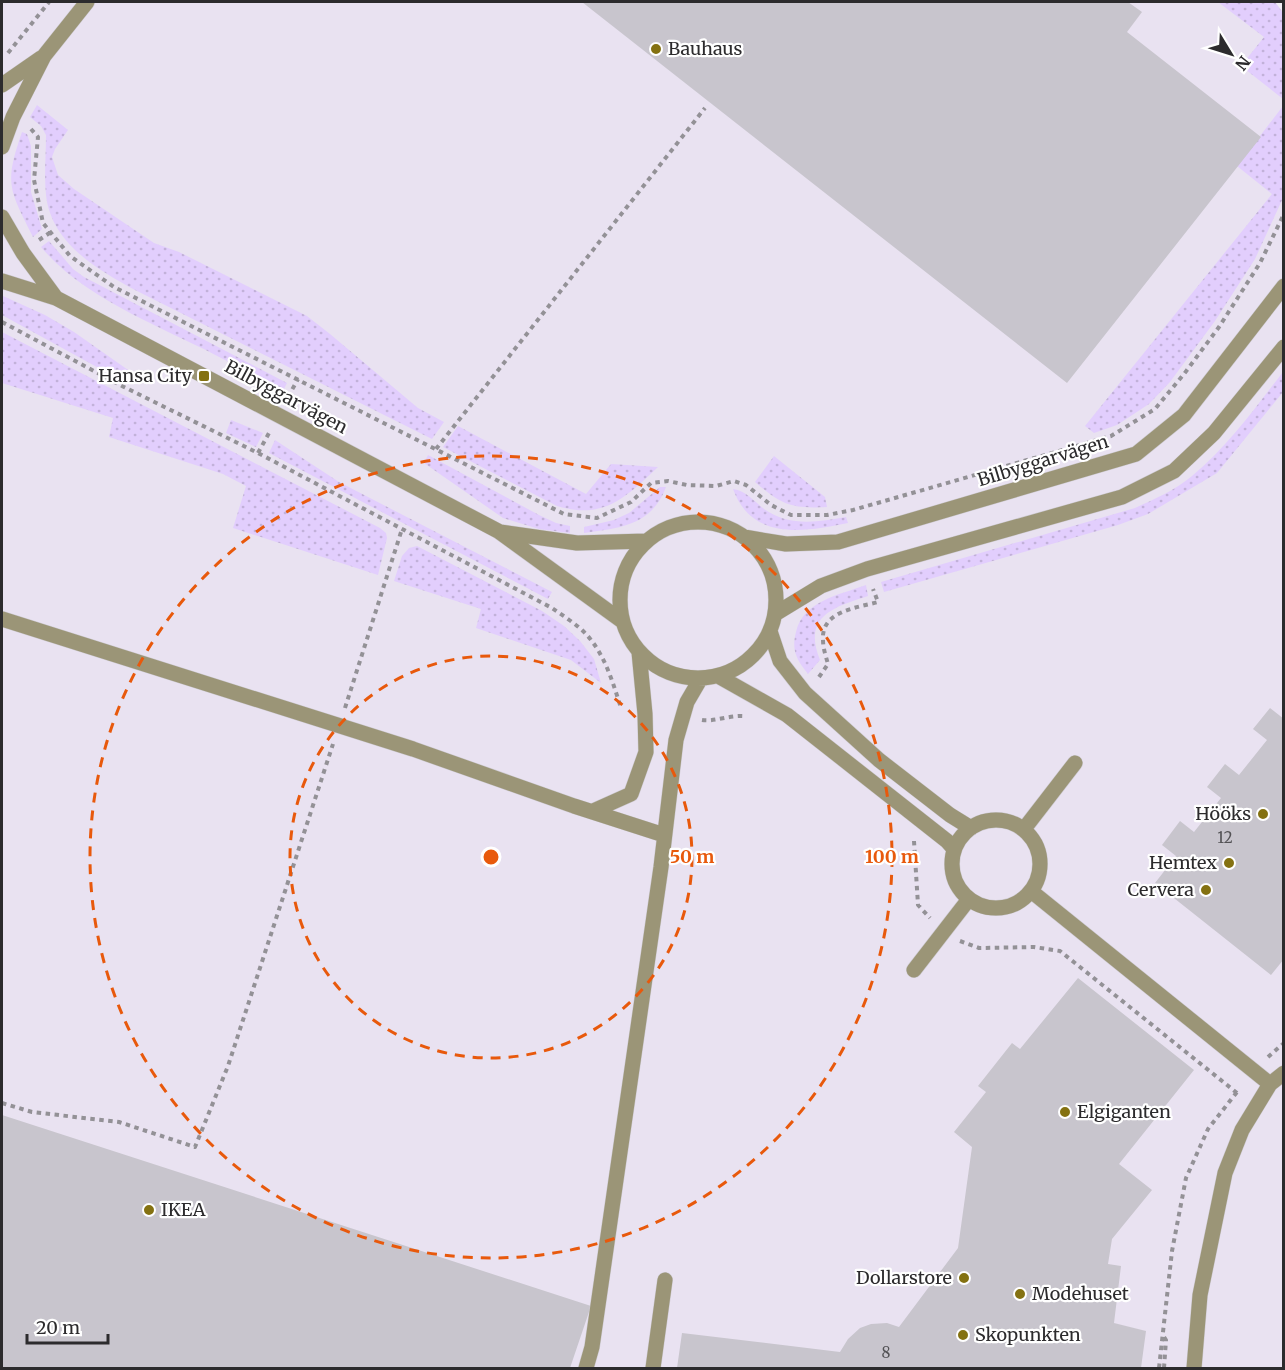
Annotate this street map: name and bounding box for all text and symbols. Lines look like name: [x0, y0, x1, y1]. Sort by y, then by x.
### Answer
north arrow: [1201, 24, 1261, 84]
place label: Bauhaus: [668, 37, 743, 60]
marker: Bauhaus: [649, 42, 663, 56]
text: N: [1231, 52, 1255, 75]
street label: Bilbyggarvägen: [221, 354, 352, 439]
place label: Hansa City: [98, 364, 193, 387]
marker: Hansa City: [197, 369, 211, 383]
street label: Bilbyggarvägen: [974, 430, 1111, 491]
place label: Hööks: [1195, 802, 1251, 825]
marker: Hööks: [1256, 807, 1270, 821]
house number: 12: [1217, 828, 1233, 847]
text: 50 m: [670, 845, 714, 868]
text: 100 m: [865, 845, 919, 868]
centre of rings: [481, 847, 501, 867]
place label: Hemtex: [1149, 851, 1217, 874]
marker: Hemtex: [1222, 856, 1236, 870]
place label: Cervera: [1128, 878, 1194, 901]
marker: Cervera: [1199, 883, 1213, 897]
place label: Elgiganten: [1077, 1100, 1171, 1123]
marker: Elgiganten: [1058, 1105, 1072, 1119]
place label: IKEA: [161, 1198, 206, 1221]
marker: IKEA: [142, 1203, 156, 1217]
place label: Dollarstore: [856, 1266, 952, 1289]
marker: Dollarstore: [957, 1271, 971, 1285]
place label: Modehuset: [1032, 1282, 1129, 1305]
marker: Modehuset: [1013, 1287, 1027, 1301]
scale bar: [27, 1307, 108, 1345]
text: 20 m: [36, 1316, 80, 1339]
place label: Skopunkten: [975, 1323, 1081, 1346]
marker: Skopunkten: [956, 1328, 970, 1342]
house number: 8: [882, 1343, 891, 1362]

